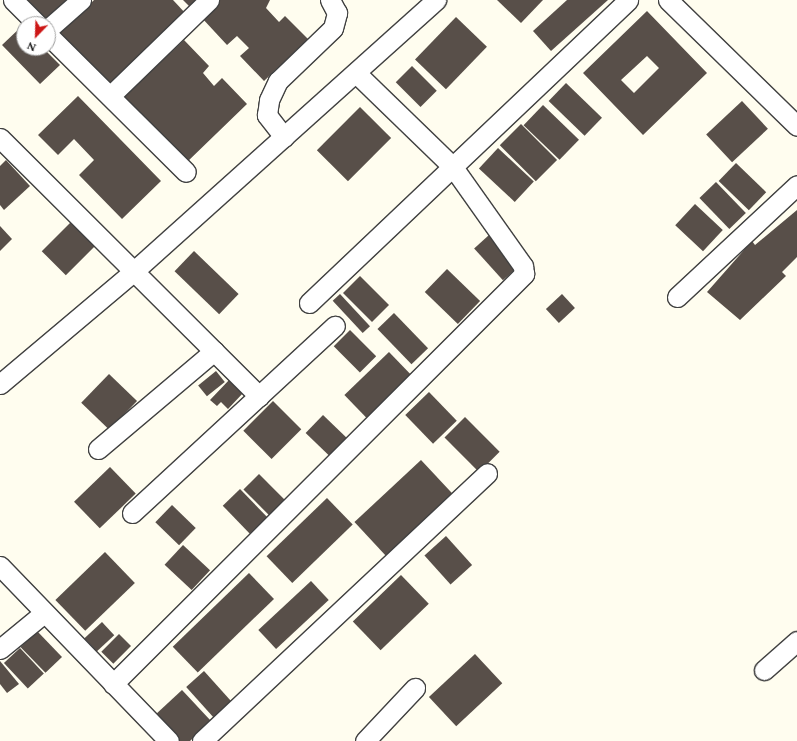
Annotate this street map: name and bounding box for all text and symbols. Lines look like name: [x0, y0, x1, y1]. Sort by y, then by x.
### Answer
north arrow: [16, 16, 56, 56]
text: N: [24, 37, 39, 56]

